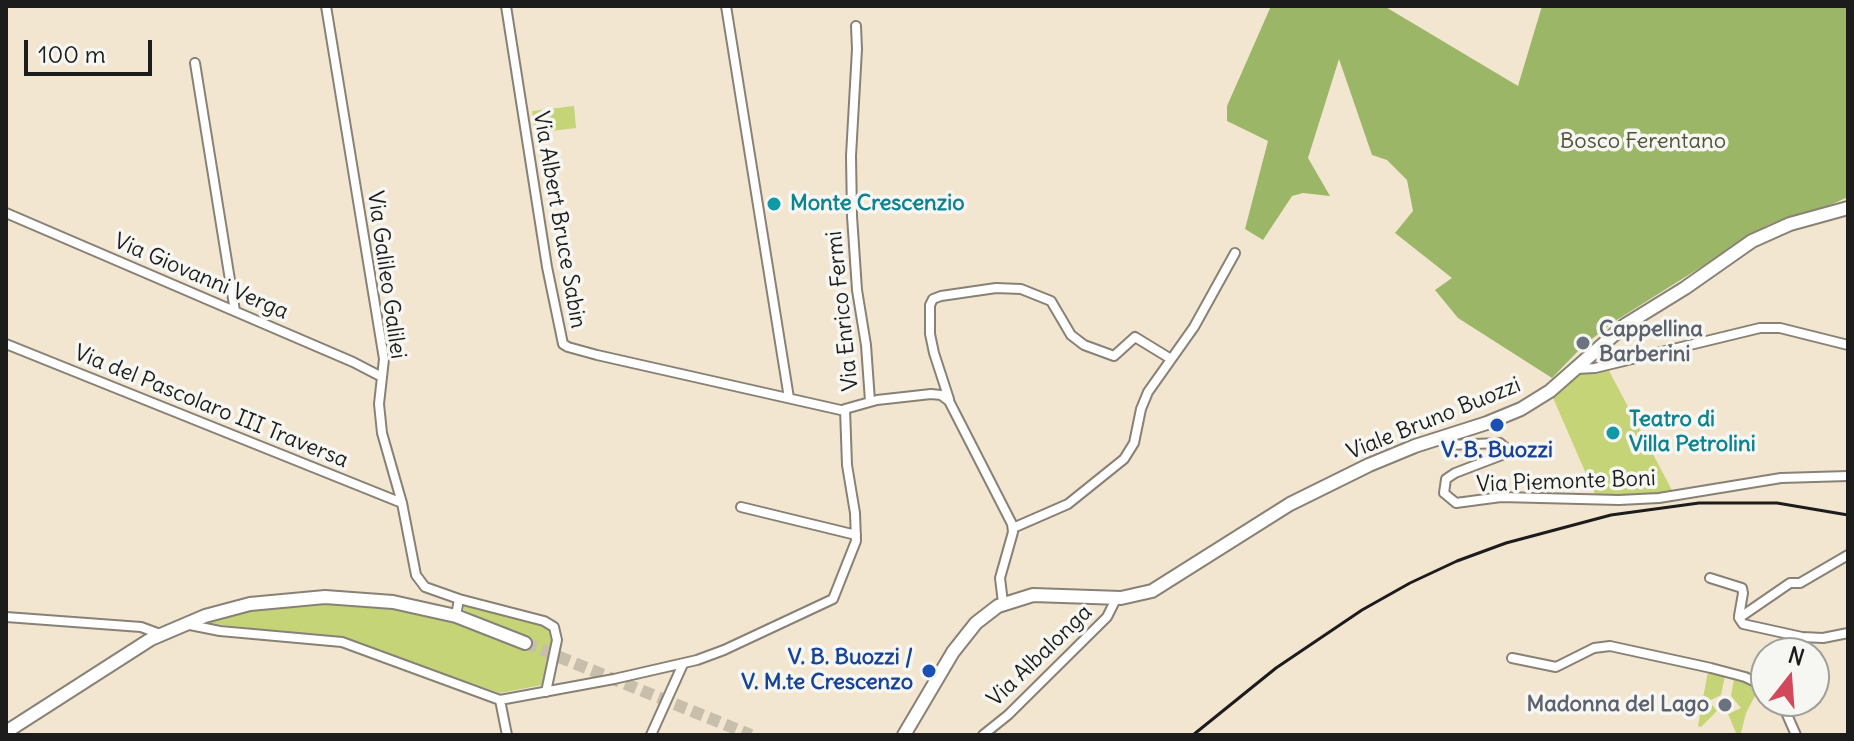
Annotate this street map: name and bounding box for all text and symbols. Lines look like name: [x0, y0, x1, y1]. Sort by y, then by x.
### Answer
scale bar: [28, 24, 156, 74]
text: 100 m: [38, 39, 106, 69]
street label: Via Albert Bruce Sabin: [527, 109, 591, 331]
park label: Bosco Ferentano: [1560, 129, 1726, 155]
street label: Via Galileo Galilei: [361, 189, 411, 361]
place label: Monte Crescenzio: [790, 191, 965, 217]
marker: Monte Crescenzio: [765, 195, 783, 213]
street label: Via Giovanni Verga: [110, 228, 292, 326]
street label: Via Enrico Fermi: [821, 230, 865, 392]
place label: Cappellina Barberini: [1599, 317, 1703, 368]
marker: Cappellina Barberini: [1574, 334, 1592, 352]
street label: Via del Pascolaro III Traversa: [70, 340, 352, 474]
street label: Viale Bruno Buozzi: [1343, 372, 1525, 466]
place label: Teatro di Villa Petrolini: [1629, 407, 1756, 458]
marker: V. B. Buozzi: [1488, 416, 1506, 434]
marker: Teatro di Villa Petrolini: [1604, 424, 1622, 442]
place label: V. B. Buozzi: [1441, 438, 1553, 464]
street label: Via Piemonte Boni: [1476, 466, 1656, 498]
street label: Via Albalonga: [982, 600, 1098, 712]
north arrow: [1750, 637, 1830, 717]
text: N: [1785, 640, 1808, 672]
place label: V. B. Buozzi / V. M.te Crescenzo: [741, 645, 913, 696]
marker: V. B. Buozzi / V. M.te Crescenzo: [920, 662, 938, 680]
place label: Madonna del Lago: [1526, 692, 1709, 718]
marker: Madonna del Lago: [1716, 696, 1734, 714]

